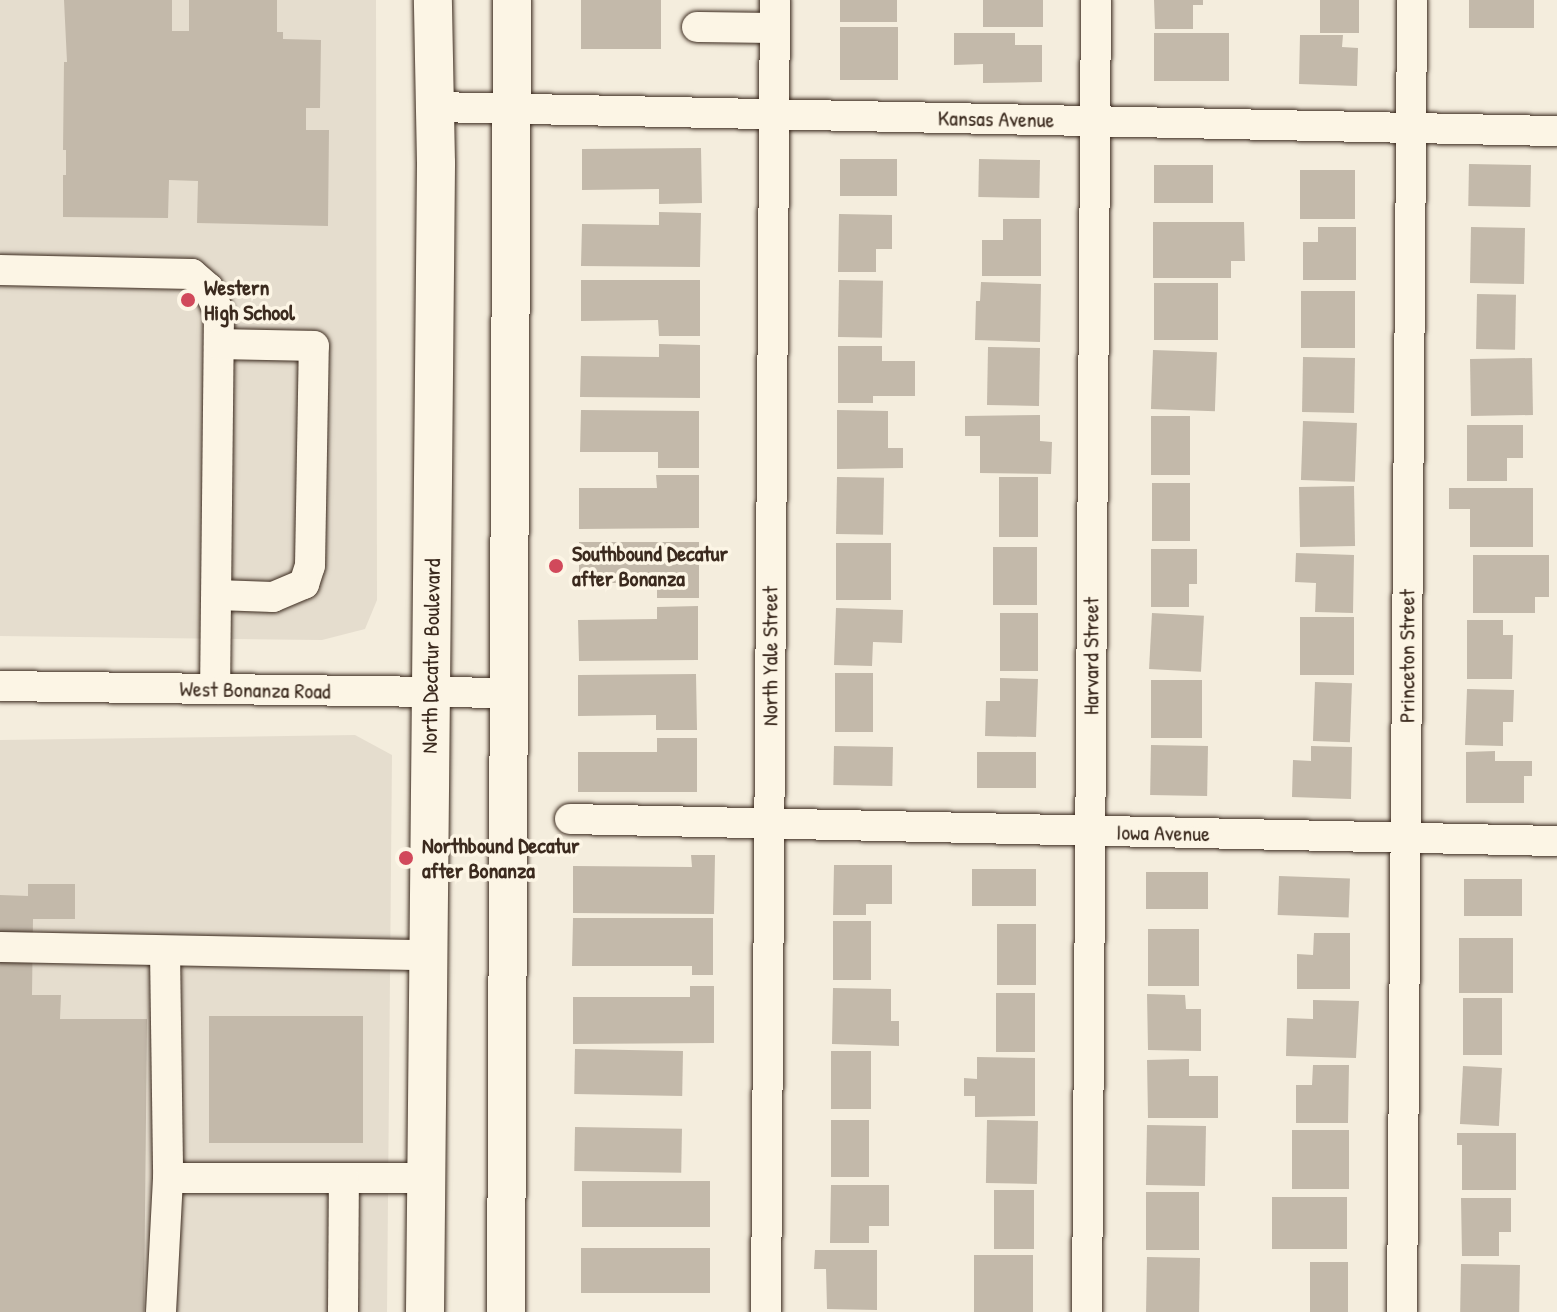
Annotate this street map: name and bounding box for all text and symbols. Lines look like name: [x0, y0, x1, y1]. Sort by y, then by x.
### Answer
street label: Kansas Avenue: [938, 105, 1054, 133]
place label: Western High School: [204, 274, 295, 326]
marker: Western High School: [179, 291, 197, 309]
place label: Southbound Decatur after Bonanza: [572, 540, 728, 592]
marker: Southbound Decatur after Bonanza: [547, 557, 565, 575]
street label: North Decatur Boulevard: [416, 558, 446, 754]
street label: North Yale Street: [757, 586, 783, 726]
street label: Princeton Street: [1394, 589, 1420, 723]
street label: Harvard Street: [1078, 597, 1104, 715]
street label: West Bonanza Road: [179, 675, 331, 705]
street label: Iowa Avenue: [1116, 819, 1210, 847]
place label: Northbound Decatur after Bonanza: [422, 832, 579, 884]
marker: Northbound Decatur after Bonanza: [397, 849, 415, 867]

